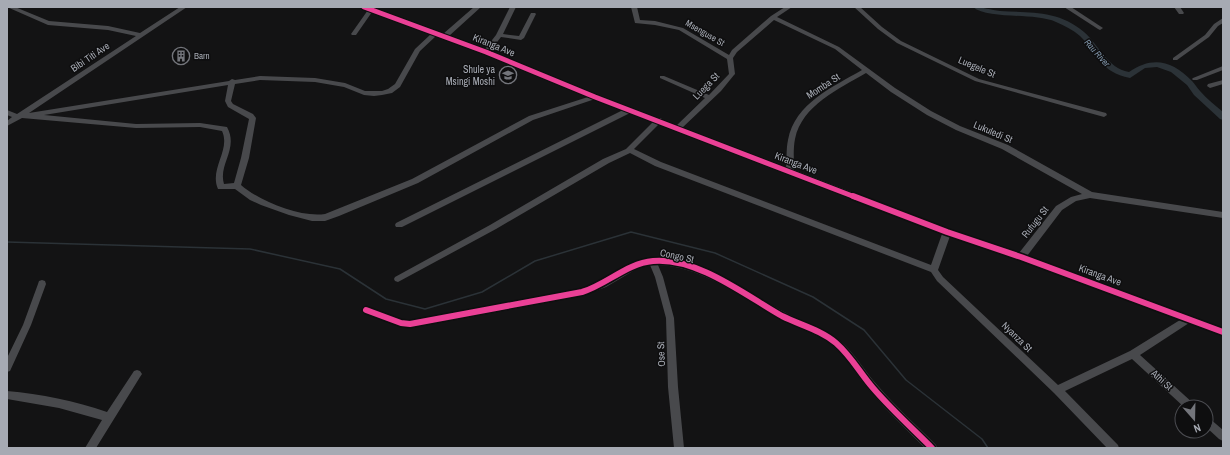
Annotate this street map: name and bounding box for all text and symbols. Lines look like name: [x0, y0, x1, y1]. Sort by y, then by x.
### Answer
street label: Msenguse St: [683, 17, 727, 49]
street label: Kiranga Ave: [471, 31, 517, 60]
water label: Rau River: [1081, 37, 1113, 70]
street label: Bibi Titi Ave: [68, 39, 112, 75]
building icon: Barn: [171, 46, 191, 66]
place label: Barn: [194, 50, 210, 62]
street label: Luegele St: [956, 53, 998, 81]
place label: Shule ya Msingi Moshi: [446, 63, 495, 88]
school or university icon: Shule ya Msingi Moshi: [498, 65, 518, 85]
street label: Luega St: [690, 69, 723, 102]
street label: Momba St: [804, 70, 843, 102]
street label: Lukuledi St: [972, 118, 1015, 146]
street label: Kiranga Ave: [773, 149, 820, 177]
street label: Rufugu St: [1019, 203, 1052, 240]
street label: Congo St: [659, 246, 696, 266]
street label: Kiranga Ave: [1077, 261, 1124, 289]
street label: Nyanza St: [999, 319, 1036, 355]
street label: Ose St: [654, 341, 668, 367]
street label: Athi St: [1148, 366, 1176, 394]
north arrow: [1174, 399, 1214, 439]
text: N: [1192, 421, 1203, 436]

